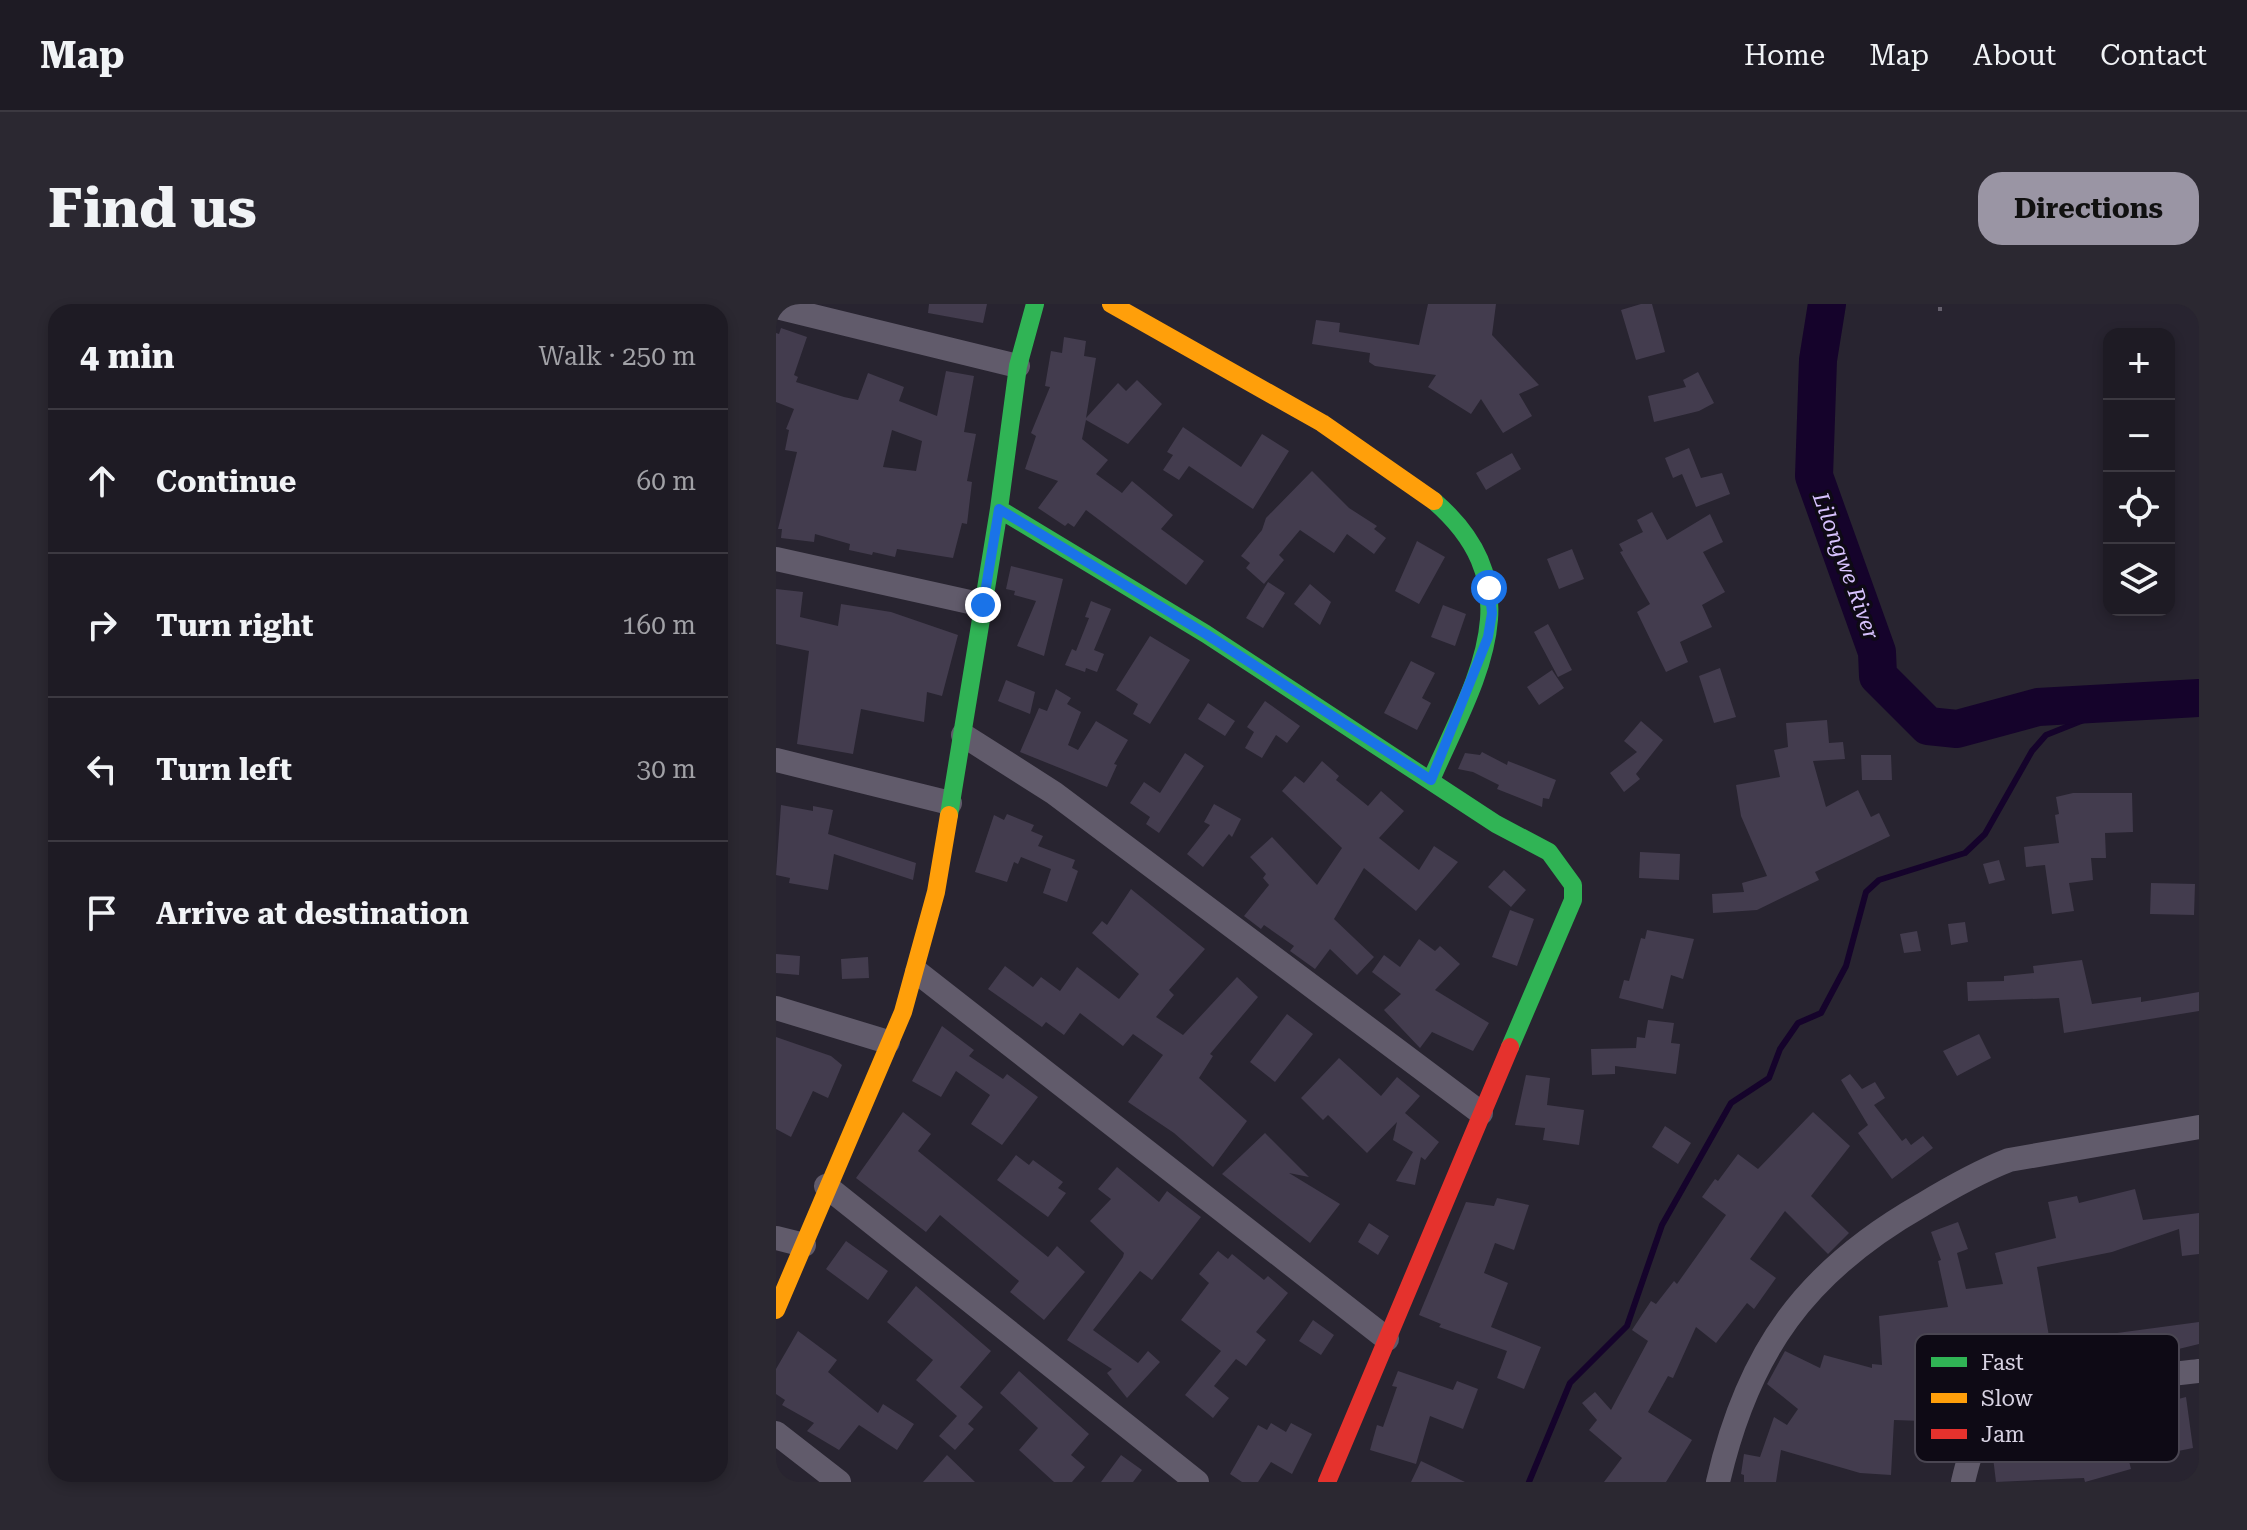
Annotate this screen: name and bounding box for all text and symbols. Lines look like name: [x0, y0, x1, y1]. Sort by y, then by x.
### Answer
text: Map: [40, 33, 125, 77]
text: Home: [1744, 39, 1825, 72]
text: Map: [1869, 39, 1929, 72]
text: About: [1973, 39, 2056, 72]
text: Contact: [2100, 39, 2207, 72]
button: Directions: [1978, 172, 2199, 245]
text: Find us: [48, 175, 257, 241]
map controls: [2103, 328, 2175, 616]
button: +: [2103, 328, 2175, 400]
text: 4 min: [80, 336, 175, 376]
text: Walk · 250 m: [538, 341, 696, 371]
button: −: [2103, 400, 2175, 472]
icon: ahead: [80, 459, 124, 503]
text: Continue: [156, 464, 296, 499]
text: 60 m: [637, 466, 696, 496]
button: locate: [2103, 472, 2175, 544]
water label: Lilongwe River: [1807, 488, 1884, 643]
button: layers: [2103, 544, 2175, 616]
route start: [1471, 570, 1507, 606]
route end: [965, 587, 1001, 623]
icon: right: [80, 603, 124, 647]
text: Turn right: [156, 608, 313, 643]
text: 160 m: [622, 610, 696, 640]
icon: left: [80, 747, 124, 791]
text: Turn left: [156, 752, 292, 787]
text: 30 m: [637, 754, 696, 784]
icon: arrive: [80, 891, 124, 935]
text: Arrive at destination: [156, 896, 469, 931]
legend: [1915, 1334, 2179, 1462]
text: Fast: [1981, 1350, 2024, 1375]
text: Slow: [1981, 1386, 2034, 1411]
text: Jam: [1981, 1422, 2025, 1447]

